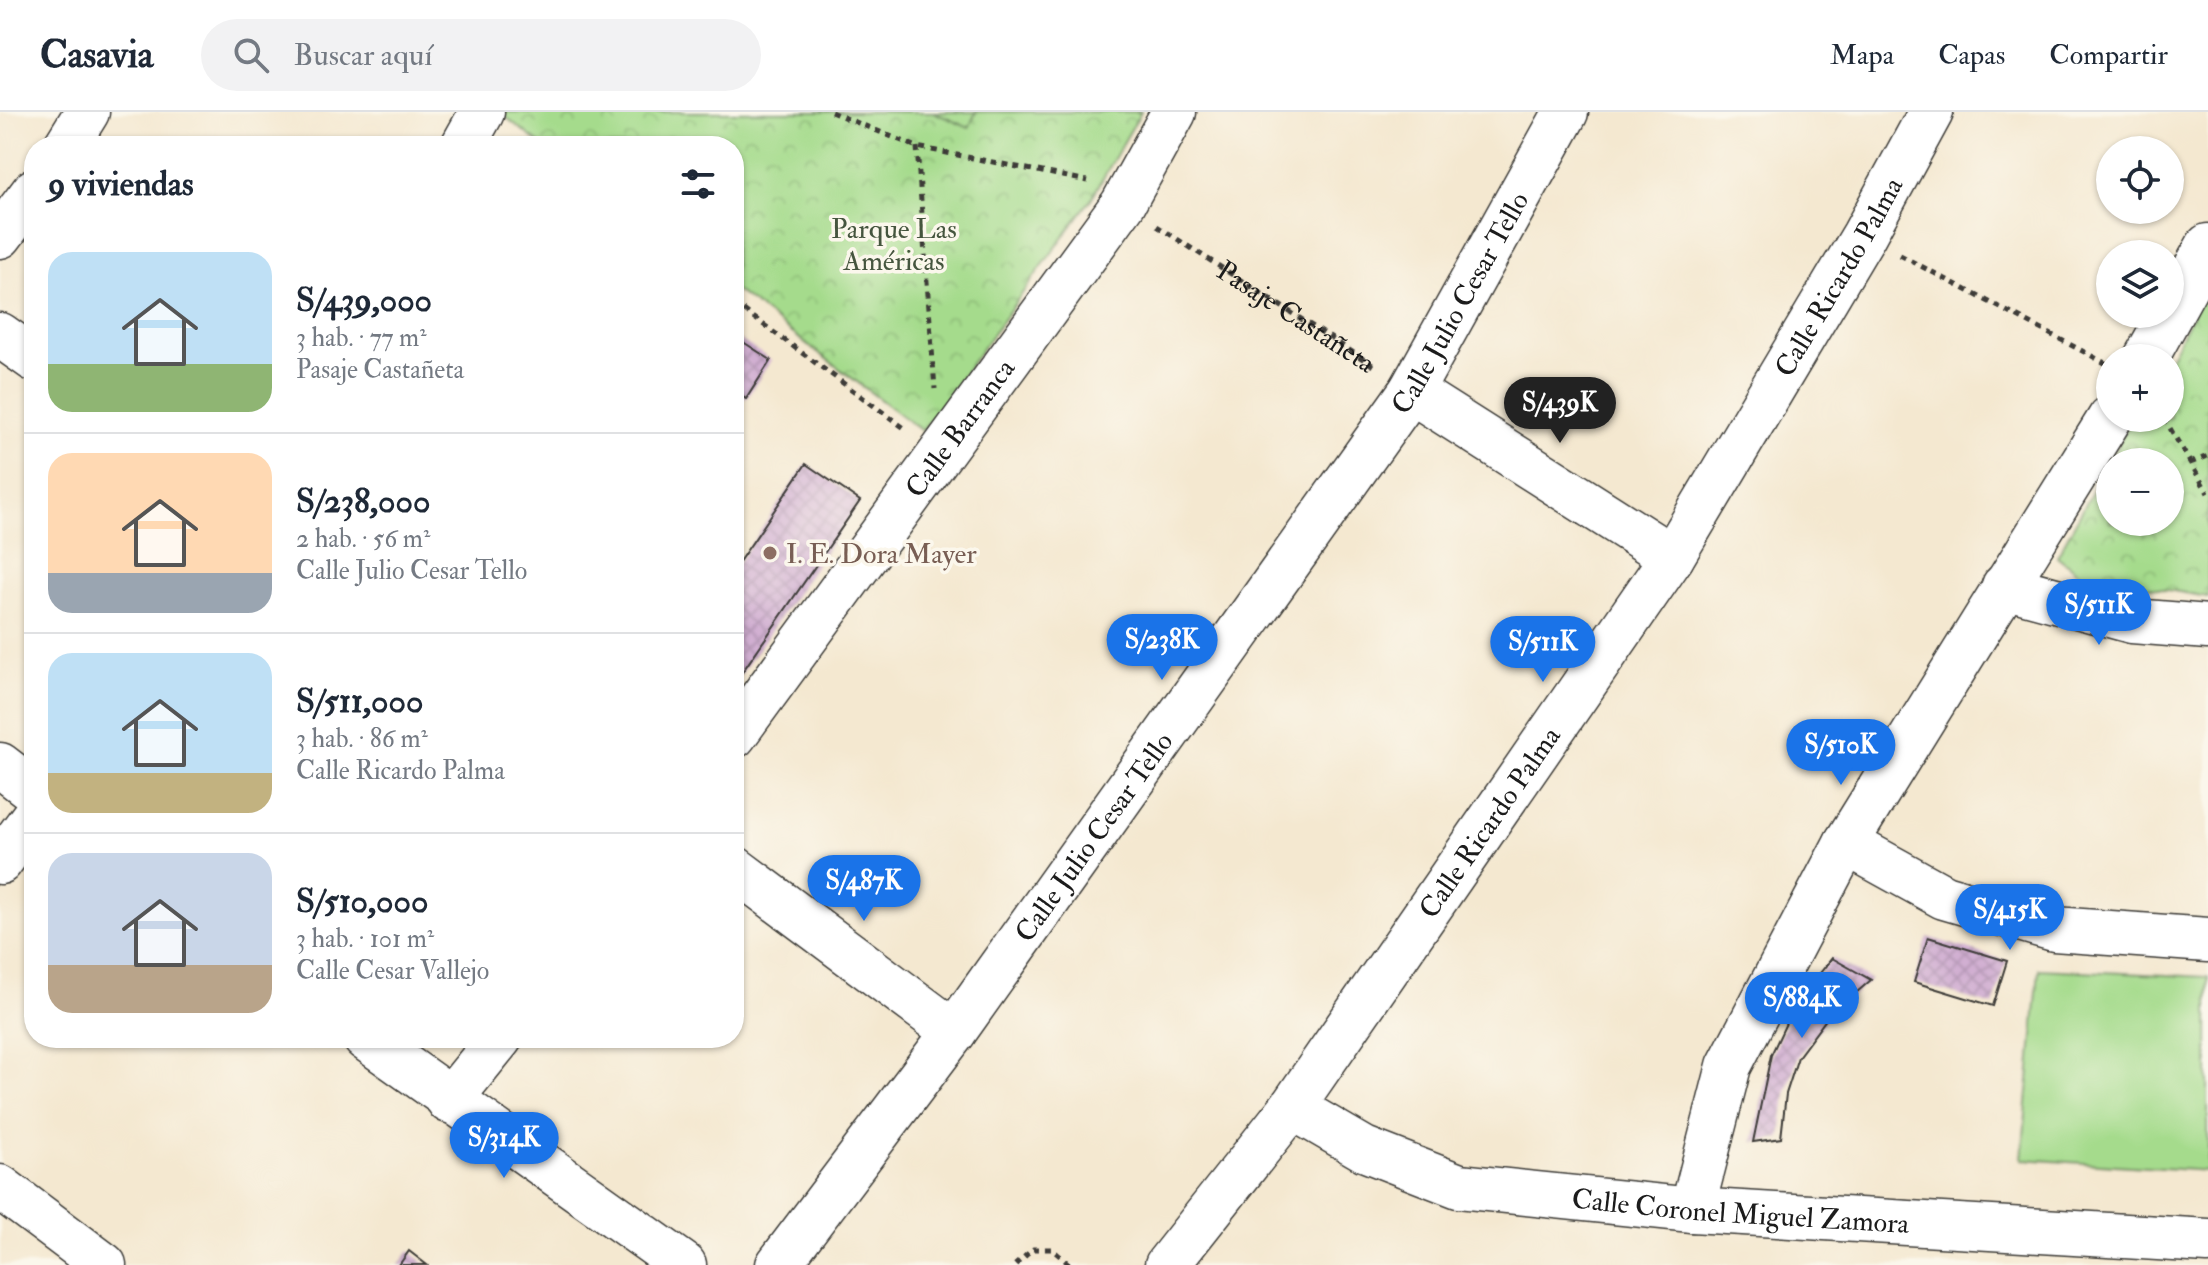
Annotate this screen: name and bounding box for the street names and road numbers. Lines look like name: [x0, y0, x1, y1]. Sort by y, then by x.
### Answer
street label: Calle Ricardo Palma: [1768, 171, 1911, 383]
street label: Calle Julio Cesar Tello: [1384, 186, 1537, 421]
street label: Pasaje Castañeta: [1210, 253, 1382, 381]
street label: Calle Barranca: [898, 352, 1023, 505]
street label: Calle Ricardo Palma: [1412, 720, 1569, 925]
street label: Calle Julio Cesar Tello: [1008, 726, 1181, 949]
street label: Calle Coronel Miguel Zamora: [1570, 1182, 1911, 1242]

